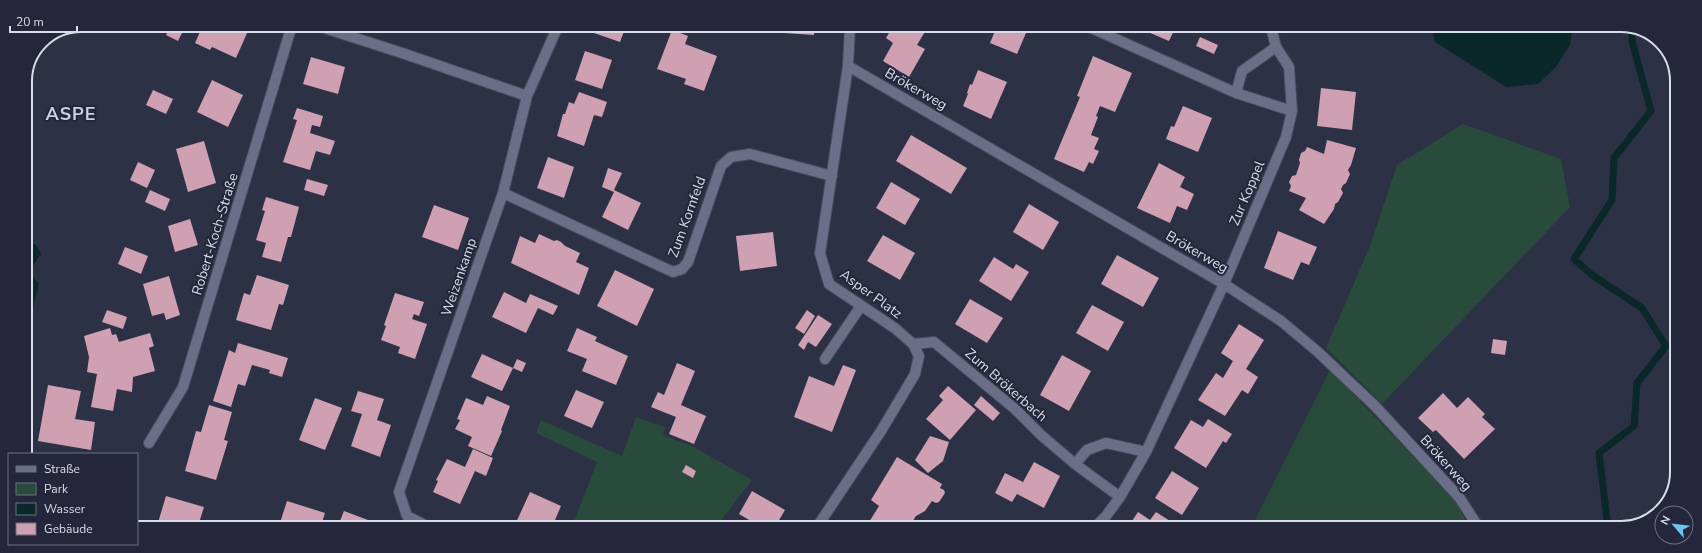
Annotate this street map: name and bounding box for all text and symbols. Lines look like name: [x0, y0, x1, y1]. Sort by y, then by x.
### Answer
scale bar: [10, 8, 77, 34]
text: 20 m: [16, 14, 44, 30]
street label: Brökerweg: [881, 63, 951, 115]
district label: ASPE: [45, 102, 97, 126]
street label: Zur Koppel: [1225, 157, 1270, 228]
street label: Robert-Koch-Straße: [187, 170, 243, 298]
street label: Zum Kornfeld: [664, 174, 710, 260]
street label: Brökerweg: [1162, 226, 1232, 278]
street label: Weizenkamp: [437, 235, 481, 319]
street label: Asper Platz: [836, 265, 906, 323]
street label: Zum Brökerbach: [961, 344, 1051, 426]
street label: Brökerweg: [1416, 431, 1476, 495]
legend: [8, 453, 138, 545]
text: Straße: [44, 461, 80, 477]
text: Park: [44, 481, 69, 497]
text: Wasser: [44, 501, 86, 517]
north arrow: [1654, 505, 1694, 545]
text: N: [1657, 513, 1674, 528]
text: Gebäude: [44, 521, 93, 537]

